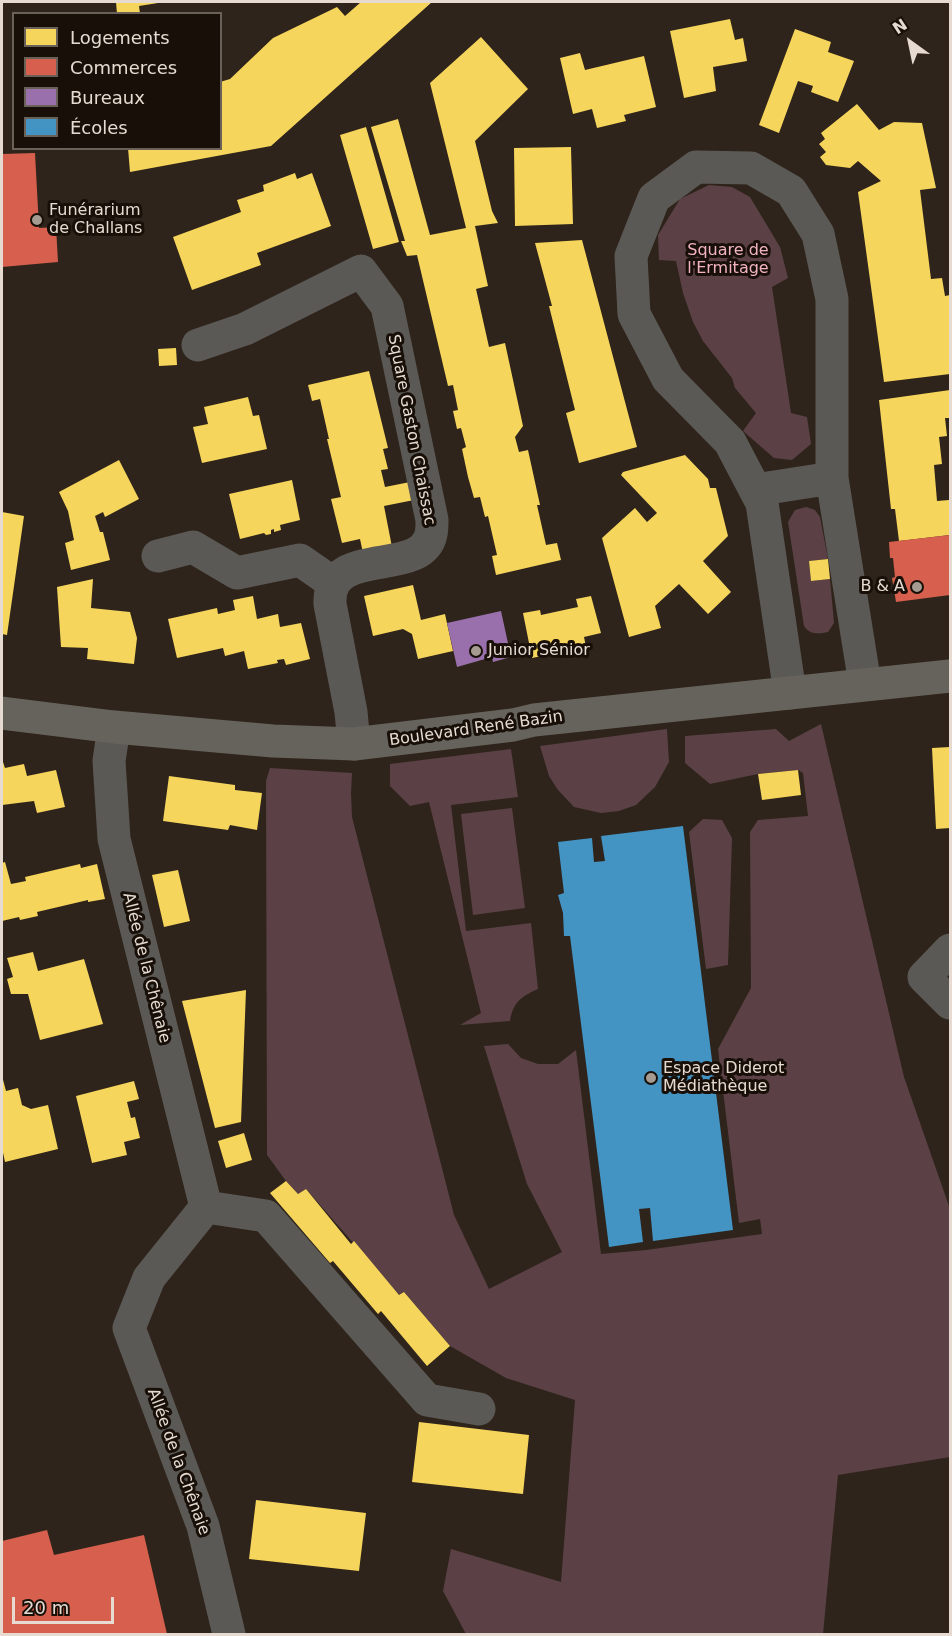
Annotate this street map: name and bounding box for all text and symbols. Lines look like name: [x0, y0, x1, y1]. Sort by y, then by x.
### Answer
legend: [12, 12, 222, 150]
north arrow: [880, 12, 940, 72]
text: N: [889, 15, 911, 38]
text: Logements: [70, 27, 170, 48]
text: Commerces: [70, 57, 177, 78]
text: Bureaux: [70, 87, 145, 108]
text: Écoles: [70, 117, 128, 138]
place label: Funérarium de Challans: [49, 201, 142, 239]
marker: Funérarium de Challans: [30, 213, 44, 227]
park label: Square de l'Ermitage: [687, 241, 769, 279]
street label: Square Gaston Chaissac: [383, 333, 439, 527]
place label: B & A: [860, 577, 905, 597]
marker: B & A: [910, 580, 924, 594]
place label: Junior Sénior: [488, 641, 590, 661]
marker: Junior Sénior: [469, 644, 483, 658]
street label: Boulevard René Bazin: [388, 707, 564, 751]
street label: Allée de la Chênaie: [118, 891, 174, 1045]
place label: Espace Diderot Médiathèque: [663, 1059, 784, 1097]
marker: Espace Diderot Médiathèque: [644, 1071, 658, 1085]
street label: Allée de la Chênaie: [143, 1386, 213, 1538]
scale bar: [15, 1585, 117, 1623]
text: 20 m: [23, 1597, 69, 1618]

